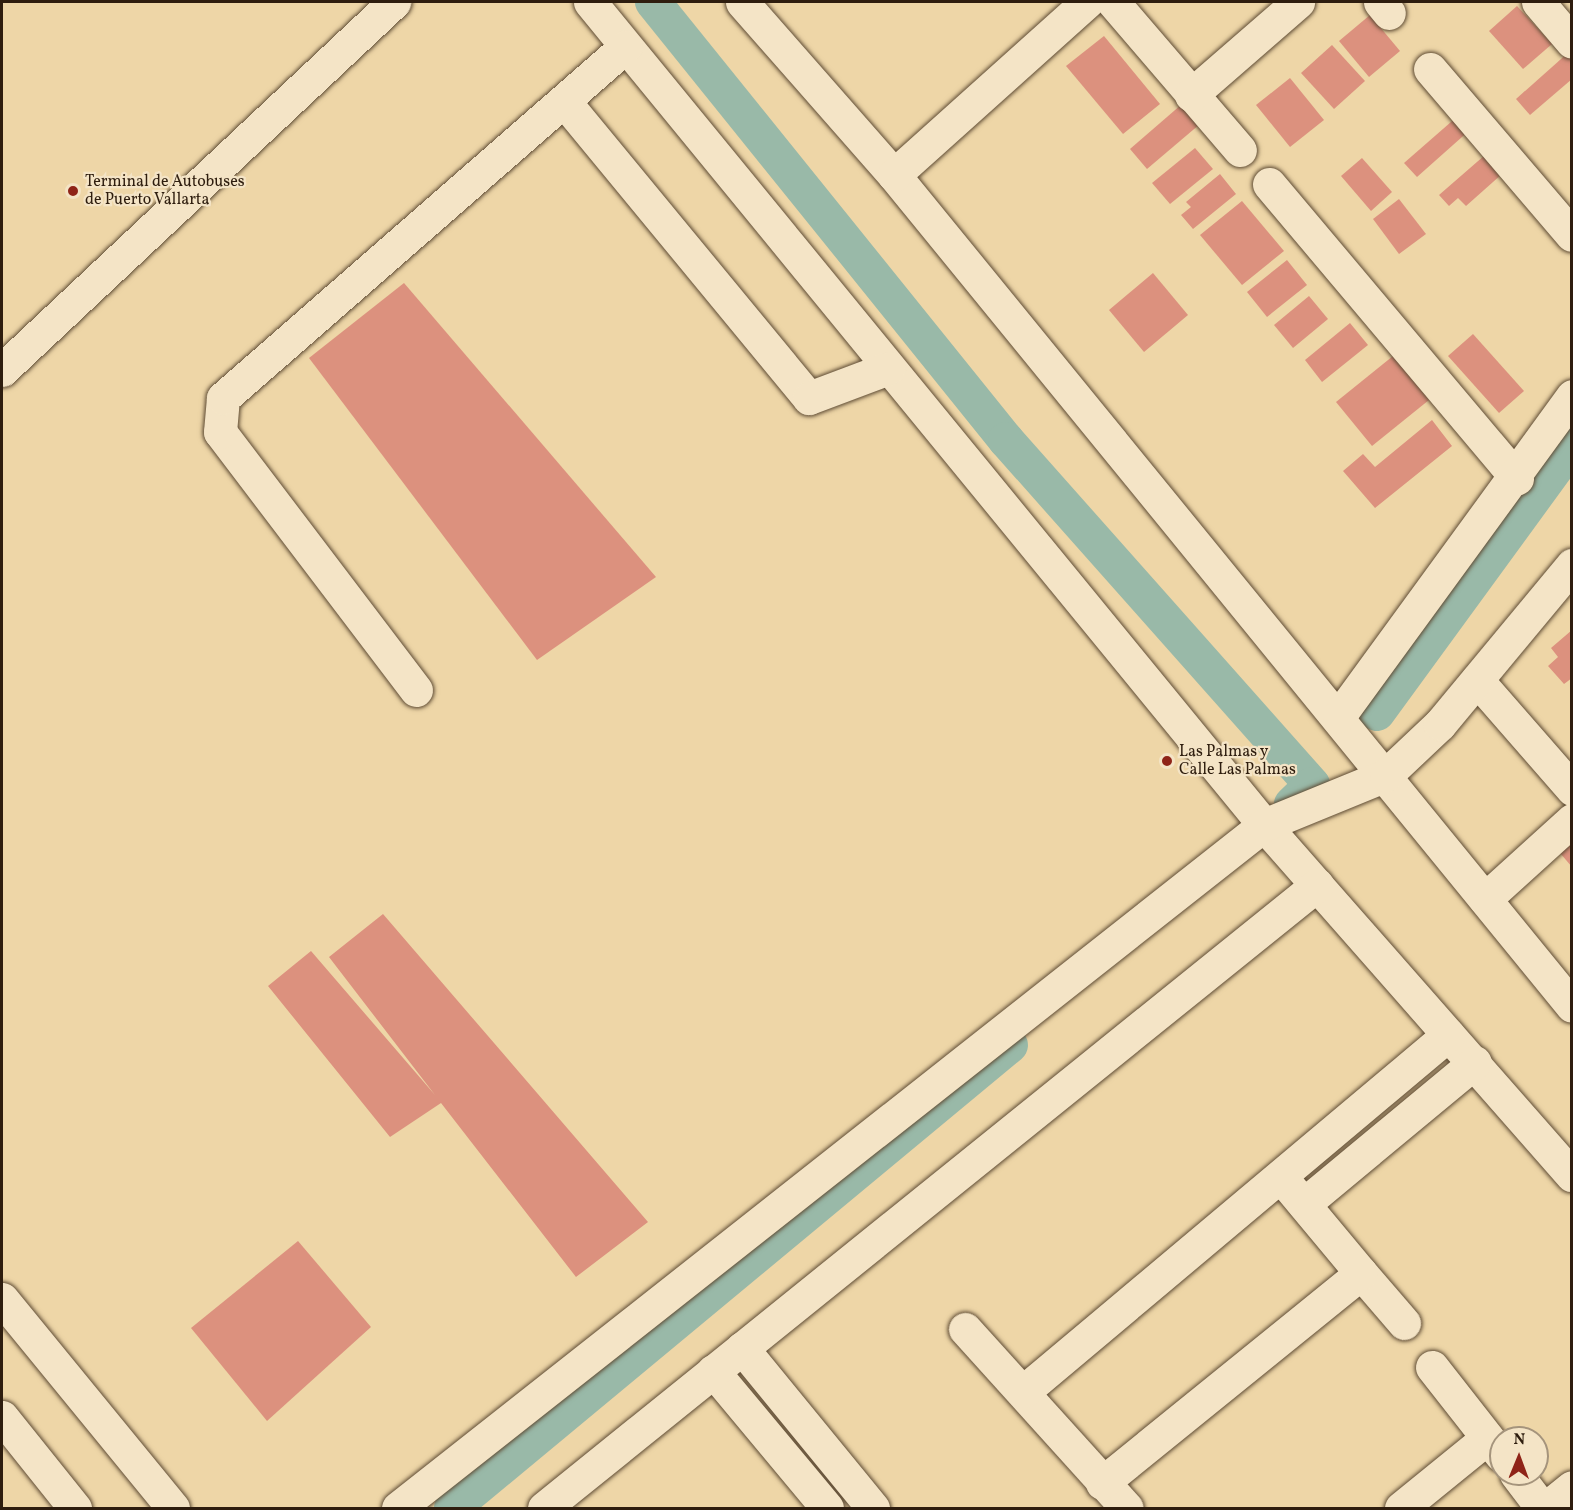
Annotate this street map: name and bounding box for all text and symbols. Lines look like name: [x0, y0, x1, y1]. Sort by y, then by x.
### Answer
place label: Terminal de Autobuses de Puerto Vallarta: [85, 172, 245, 210]
marker: Terminal de Autobuses de Puerto Vallarta: [66, 184, 80, 198]
place label: Las Palmas y Calle Las Palmas: [1179, 742, 1296, 780]
marker: Las Palmas y Calle Las Palmas: [1160, 754, 1174, 768]
north arrow: [1489, 1426, 1549, 1486]
text: N: [1513, 1429, 1525, 1451]

